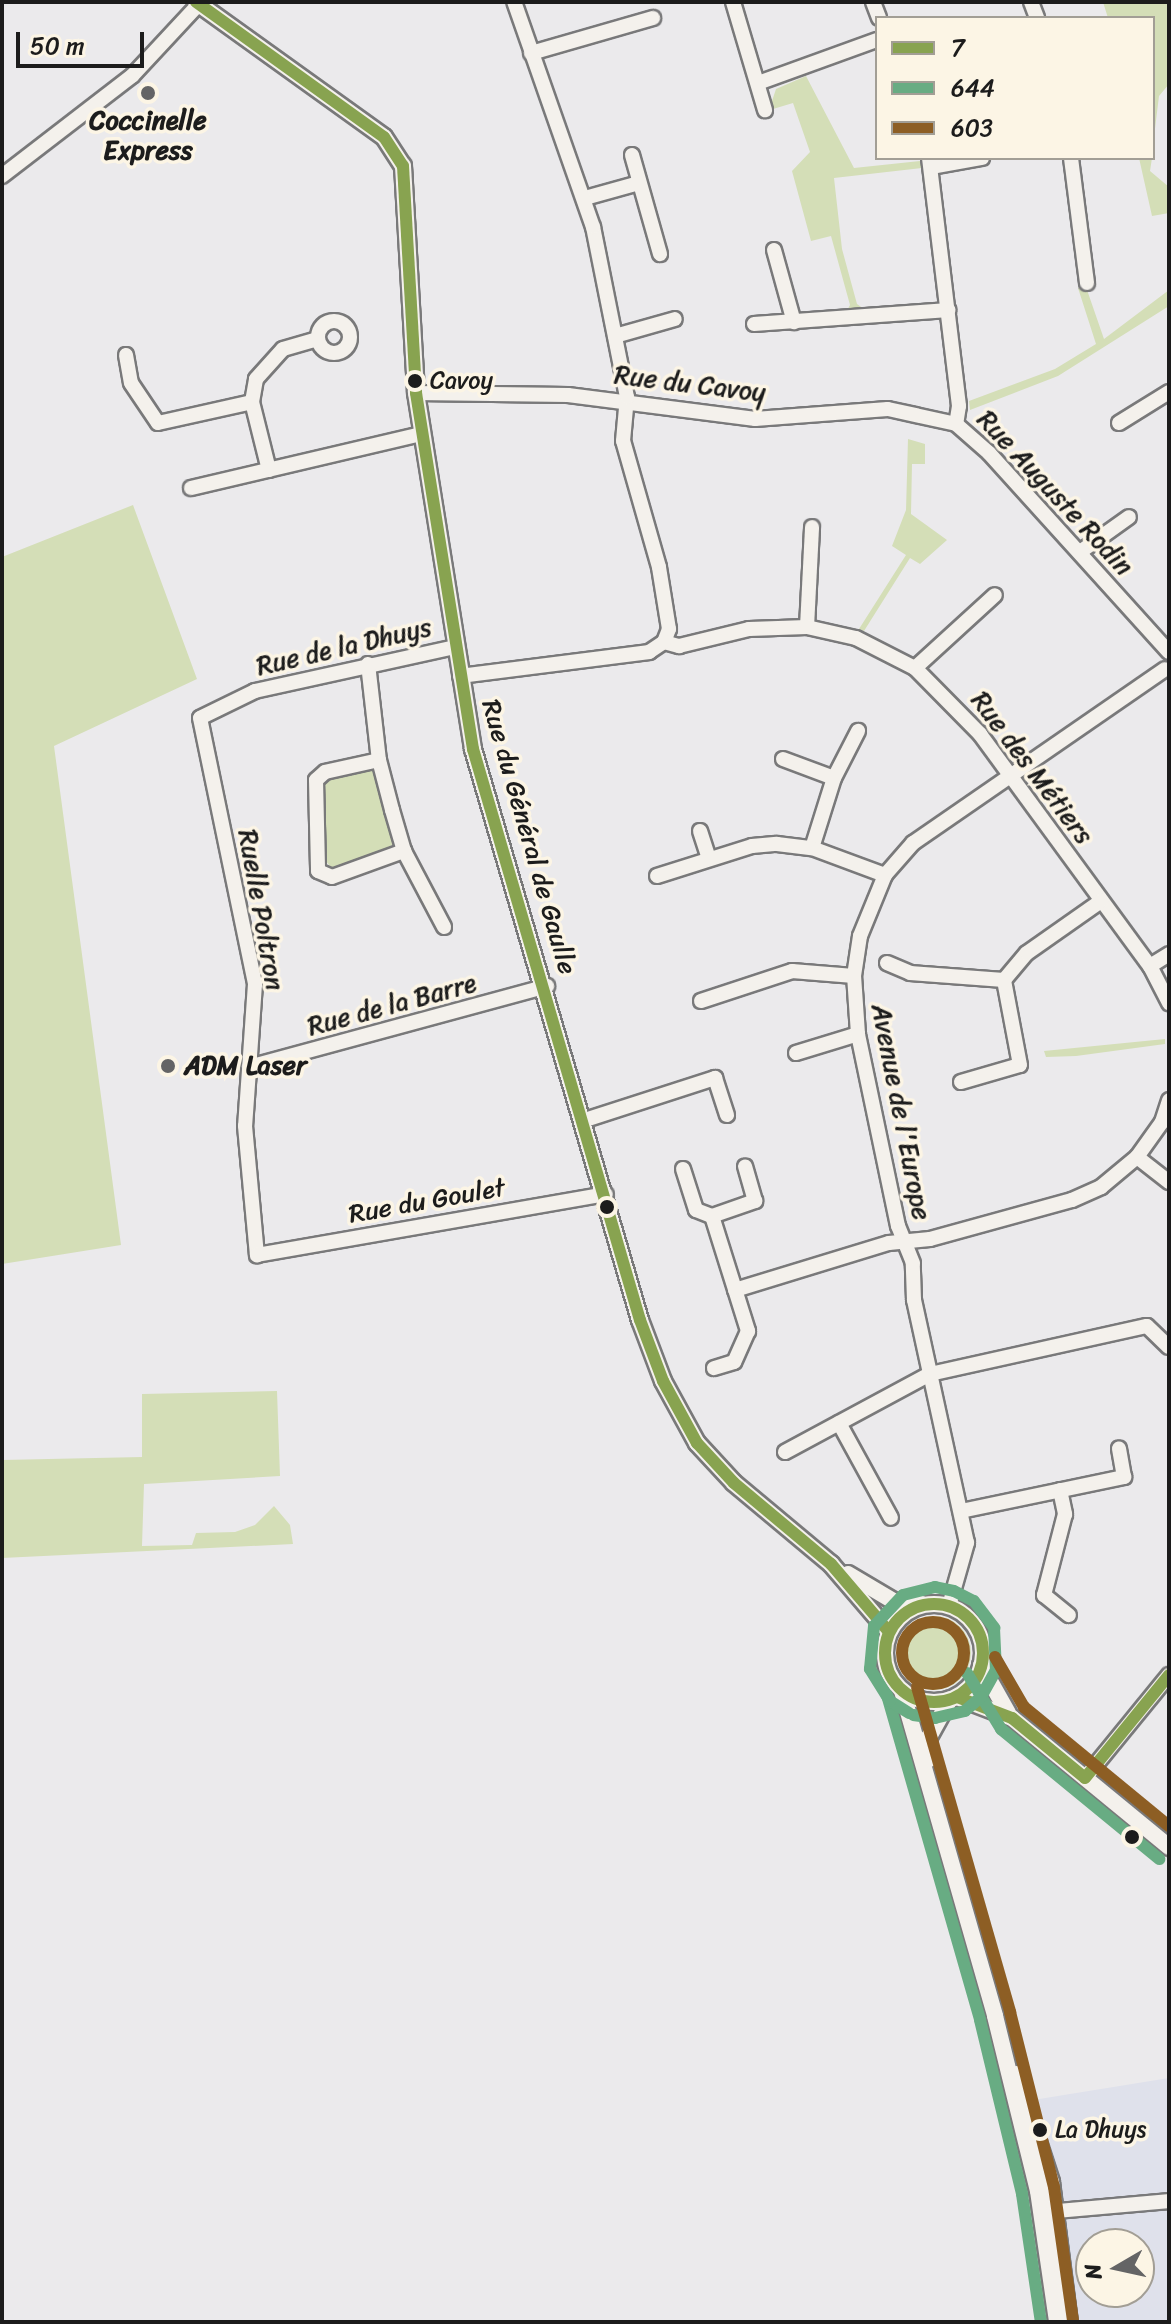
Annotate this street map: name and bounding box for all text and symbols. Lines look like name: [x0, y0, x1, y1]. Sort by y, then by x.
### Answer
scale bar: [20, 16, 148, 66]
legend: [875, 16, 1155, 160]
text: 50 m: [30, 25, 85, 67]
text: 7: [951, 27, 965, 69]
text: 644: [951, 67, 995, 109]
marker: Coccinelle Express: [139, 84, 157, 102]
place label: Coccinelle Express: [89, 105, 207, 166]
text: 603: [951, 107, 993, 149]
street label: Rue du Cavoy: [613, 359, 767, 409]
place label: Cavoy: [430, 367, 493, 395]
marker: Cavoy: [407, 373, 423, 389]
street label: Rue Auguste Rodin: [971, 404, 1139, 582]
street label: Rue de la Dhuys: [254, 612, 434, 682]
street label: Rue des Métiers: [964, 685, 1100, 851]
street label: Rue du Général de Gaulle: [475, 696, 583, 978]
street label: Ruelle Poltron: [231, 827, 291, 993]
street label: Rue de la Barre: [303, 967, 481, 1043]
street label: Avenue de l'Europe: [865, 1001, 937, 1223]
place label: ADM Laser: [184, 1050, 307, 1082]
marker: ADM Laser: [159, 1057, 177, 1075]
street label: Rue du Goulet: [346, 1172, 508, 1230]
unlabelled marker: [599, 1199, 615, 1215]
unlabelled marker: [1124, 1829, 1140, 1845]
place label: La Dhuys: [1055, 2116, 1146, 2144]
marker: La Dhuys: [1032, 2122, 1048, 2138]
north arrow: [1075, 2228, 1155, 2308]
text: N: [1072, 2261, 1113, 2282]

